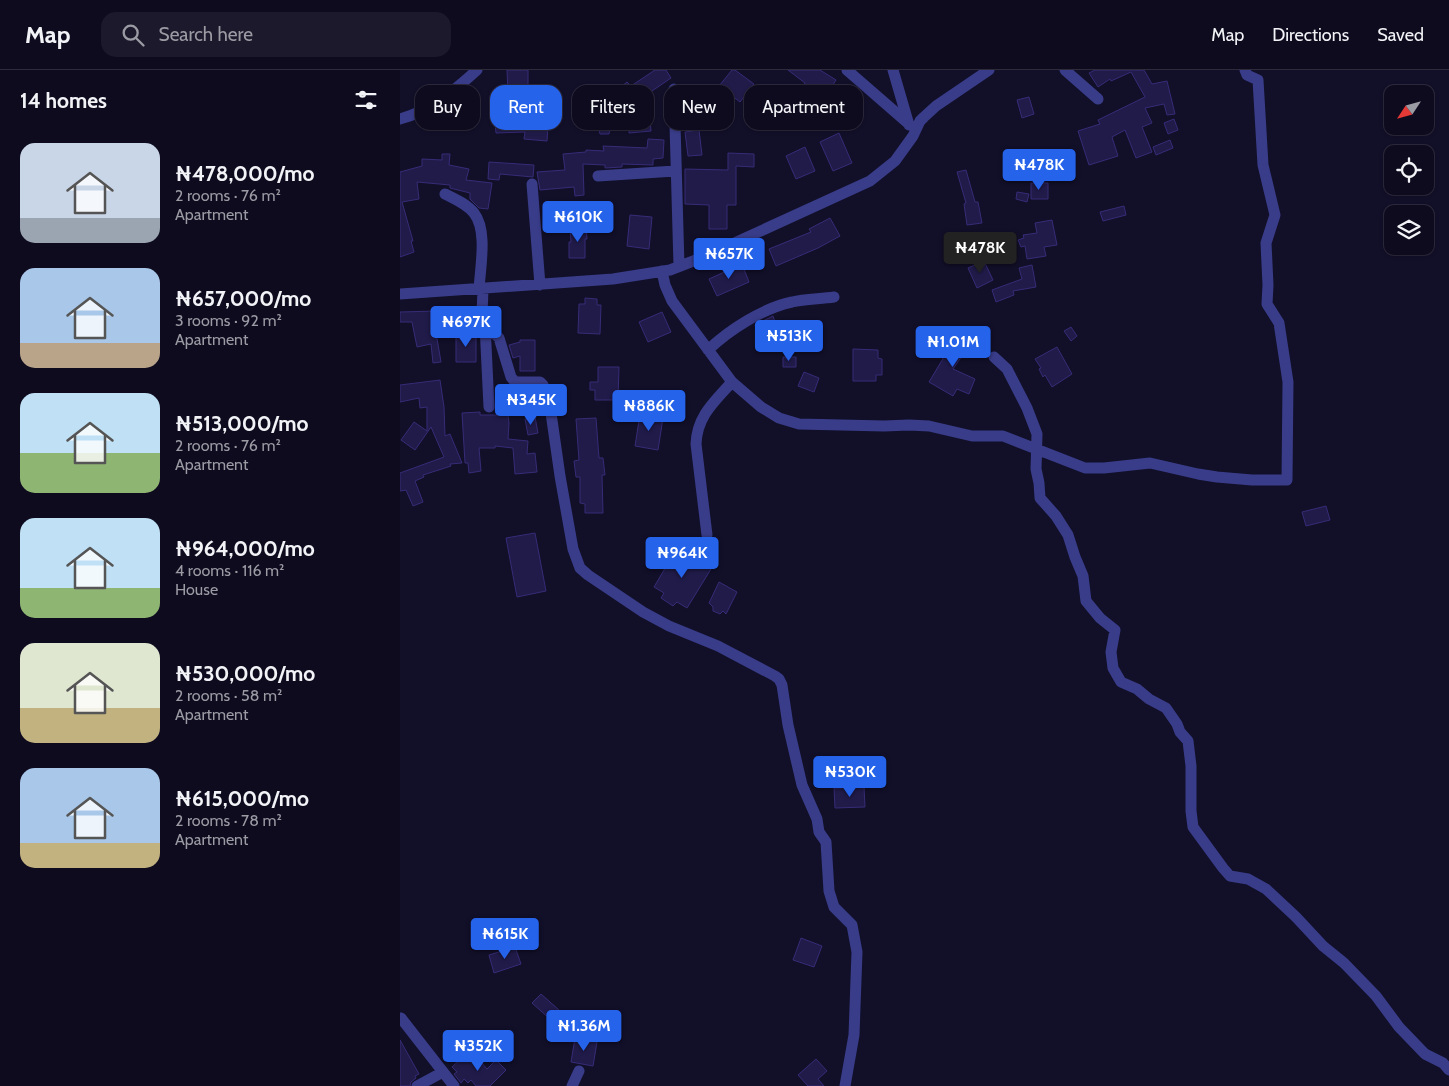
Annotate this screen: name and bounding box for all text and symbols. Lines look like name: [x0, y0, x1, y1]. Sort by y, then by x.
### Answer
search box: [101, 12, 451, 57]
text: Map: [25, 20, 71, 49]
icon: search: [119, 21, 147, 49]
text: Search here: [159, 23, 253, 46]
text: Map: [1211, 24, 1244, 46]
text: Directions: [1272, 24, 1349, 46]
text: Saved: [1377, 24, 1424, 46]
chip: Buy: [415, 85, 480, 130]
chip: Rent: [490, 85, 562, 130]
chip: Filters: [572, 85, 654, 130]
chip: New: [664, 85, 734, 130]
chip: Apartment: [744, 85, 863, 130]
north arrow: [1384, 85, 1434, 135]
map controls: [1384, 85, 1434, 255]
icon: filters: [352, 86, 380, 114]
text: 14 homes: [20, 88, 107, 113]
button: locate: [1384, 145, 1434, 195]
pin: ₦478K: [1004, 148, 1074, 191]
text: ₦478K: [1014, 155, 1064, 174]
text: ₦478,000/mo: [175, 161, 314, 186]
icon: home: [60, 163, 120, 223]
text: 2 rooms · 76 m²: [175, 186, 281, 205]
pin: ₦610K: [543, 200, 613, 243]
text: Apartment: [175, 205, 248, 224]
button: layers: [1384, 205, 1434, 255]
text: ₦610K: [553, 207, 603, 226]
pin: ₦478K: [945, 232, 1015, 274]
pin: ₦657K: [694, 238, 764, 280]
text: ₦478K: [955, 238, 1005, 257]
text: ₦657K: [705, 244, 753, 263]
text: ₦657,000/mo: [175, 286, 311, 311]
icon: home: [60, 288, 120, 348]
pin: ₦697K: [431, 306, 501, 348]
text: 3 rooms · 92 m²: [175, 311, 282, 330]
text: ₦697K: [441, 312, 491, 331]
pin: ₦513K: [754, 320, 824, 362]
text: ₦513K: [766, 326, 812, 345]
pin: ₦1.01M: [912, 326, 994, 368]
text: Apartment: [175, 330, 248, 349]
text: ₦1.01M: [927, 332, 979, 351]
pin: ₦345K: [496, 384, 566, 426]
text: ₦345K: [506, 390, 556, 409]
pin: ₦886K: [614, 390, 684, 432]
text: ₦886K: [623, 396, 675, 415]
text: ₦513,000/mo: [175, 411, 308, 436]
icon: home: [60, 413, 120, 473]
text: 2 rooms · 76 m²: [175, 436, 281, 455]
text: Apartment: [175, 455, 248, 474]
text: ₦964,000/mo: [175, 536, 315, 561]
pin: ₦964K: [647, 536, 717, 579]
icon: home: [60, 538, 120, 598]
text: ₦964K: [657, 543, 707, 562]
text: 4 rooms · 116 m²: [175, 561, 284, 580]
text: House: [175, 580, 218, 599]
text: ₦530,000/mo: [175, 661, 315, 686]
icon: home: [60, 663, 120, 723]
text: 2 rooms · 58 m²: [175, 686, 282, 705]
text: Apartment: [175, 705, 248, 724]
pin: ₦530K: [815, 756, 885, 798]
text: ₦530K: [824, 762, 876, 781]
text: ₦615,000/mo: [175, 786, 309, 811]
icon: home: [60, 788, 120, 848]
text: 2 rooms · 78 m²: [175, 811, 282, 830]
text: Apartment: [175, 830, 248, 849]
pin: ₦615K: [470, 918, 540, 960]
text: ₦615K: [482, 924, 528, 943]
pin: ₦1.36M: [543, 1010, 625, 1052]
text: ₦1.36M: [557, 1016, 611, 1035]
pin: ₦352K: [443, 1030, 513, 1072]
text: ₦352K: [454, 1036, 502, 1055]

